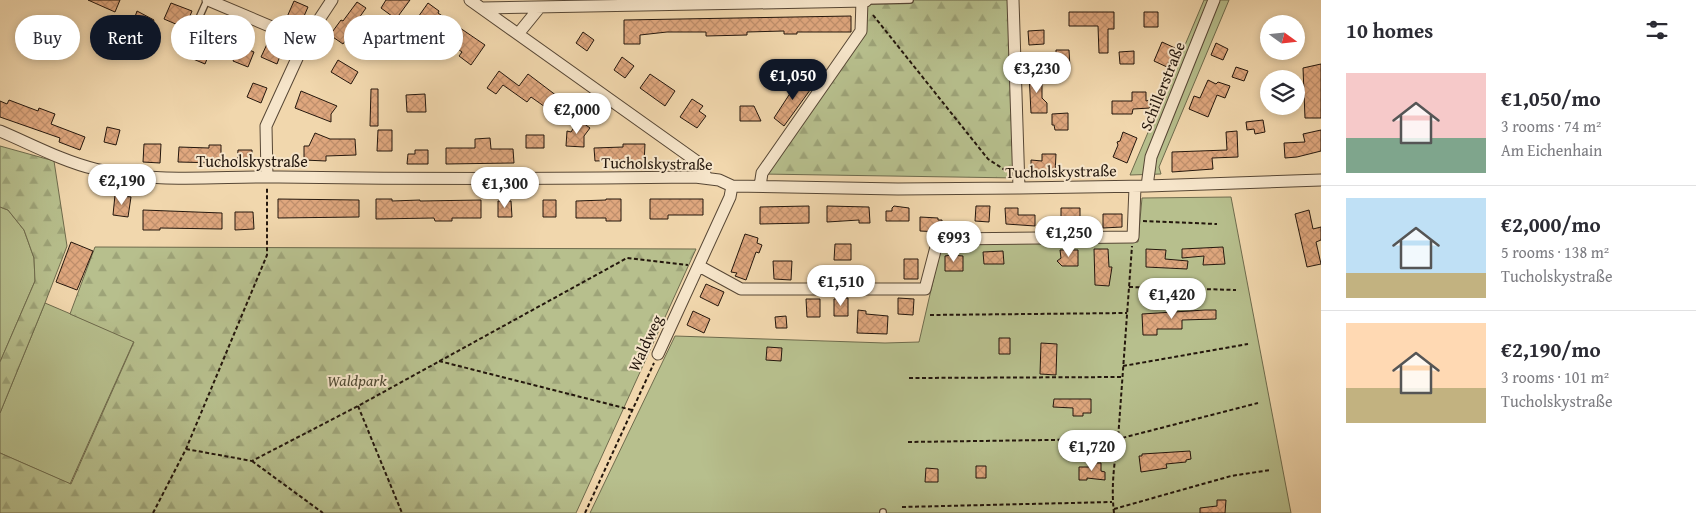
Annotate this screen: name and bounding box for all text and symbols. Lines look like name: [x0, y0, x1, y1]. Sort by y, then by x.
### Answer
chip: Buy: [15, 15, 80, 60]
chip: Rent: [90, 15, 161, 60]
chip: Filters: [171, 15, 255, 60]
chip: New: [265, 15, 334, 60]
chip: Apartment: [344, 15, 463, 60]
north arrow: [1260, 15, 1305, 60]
map controls: [1260, 15, 1305, 115]
text: 10 homes: [1346, 15, 1433, 46]
icon: filters: [1643, 16, 1671, 44]
street label: Schillerstraße: [1133, 38, 1191, 134]
pin: €3,230: [996, 52, 1078, 94]
text: €3,230: [1014, 56, 1060, 80]
pin: €1,050: [752, 58, 834, 101]
text: €1,050: [770, 63, 816, 87]
button: layers: [1260, 70, 1305, 115]
text: €1,050/mo: [1501, 83, 1601, 114]
pin: €2,000: [536, 92, 618, 135]
icon: home: [1386, 93, 1446, 153]
text: €2,000: [554, 97, 600, 121]
text: 3 rooms · 74 m²: [1501, 114, 1601, 138]
text: Am Eichenhain: [1501, 138, 1602, 162]
street label: Tucholskystraße: [196, 149, 308, 173]
street label: Tucholskystraße: [601, 150, 713, 176]
street label: Tucholskystraße: [1005, 158, 1117, 184]
pin: €2,190: [81, 164, 163, 206]
pin: €1,300: [464, 166, 546, 209]
text: €2,190: [99, 168, 145, 192]
text: €1,300: [482, 171, 528, 195]
text: €2,000/mo: [1501, 209, 1601, 240]
pin: €1,250: [1028, 216, 1110, 258]
icon: home: [1386, 218, 1446, 278]
pin: €993: [924, 220, 984, 263]
text: €1,250: [1046, 220, 1092, 244]
text: €993: [937, 225, 971, 249]
text: 5 rooms · 138 m²: [1501, 240, 1609, 264]
pin: €1,510: [800, 264, 882, 307]
text: Tucholskystraße: [1501, 264, 1612, 288]
text: €1,510: [818, 269, 864, 293]
pin: €1,420: [1131, 278, 1213, 320]
text: €1,420: [1149, 282, 1195, 306]
street label: Waldweg: [621, 311, 669, 375]
text: €2,190/mo: [1501, 334, 1601, 365]
icon: home: [1386, 343, 1446, 403]
text: 3 rooms · 101 m²: [1501, 365, 1609, 389]
park label: Waldpark: [327, 368, 387, 392]
text: Tucholskystraße: [1501, 389, 1612, 413]
pin: €1,720: [1051, 430, 1133, 472]
text: €1,720: [1069, 434, 1115, 458]

